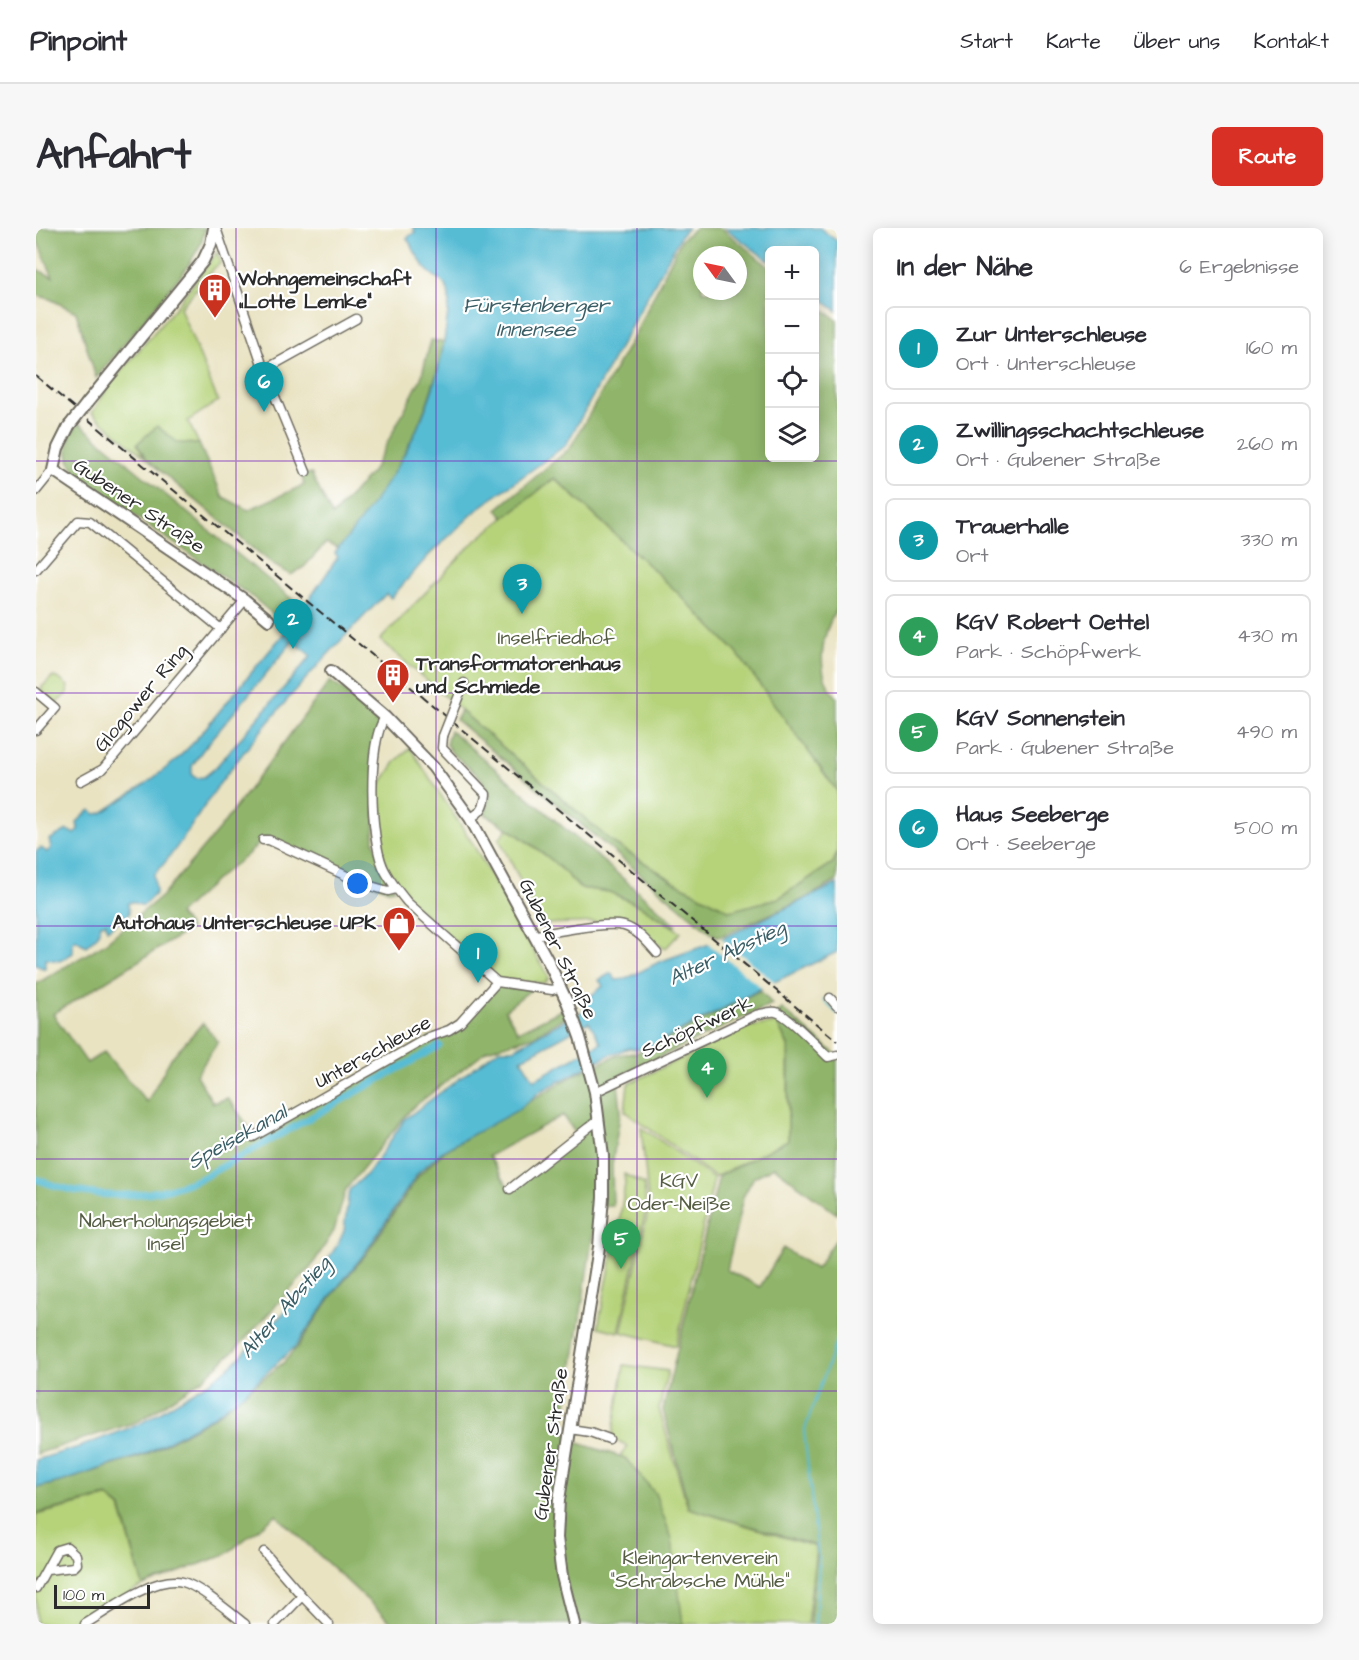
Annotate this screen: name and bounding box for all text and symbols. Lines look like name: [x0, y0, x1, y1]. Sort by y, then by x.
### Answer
text: Pinpoint: [30, 22, 127, 61]
text: Start: [960, 27, 1013, 56]
text: Karte: [1046, 27, 1101, 56]
text: Über uns: [1134, 27, 1220, 56]
text: Kontakt: [1253, 27, 1329, 56]
text: Anfahrt: [36, 127, 191, 185]
button: Route: [1212, 127, 1323, 186]
north arrow: [693, 246, 747, 300]
map controls: [765, 246, 819, 462]
button: +: [765, 246, 819, 300]
text: In der Nähe: [897, 249, 1033, 285]
text: 6 Ergebnisse: [1179, 253, 1299, 281]
place label: Wohngemeinschaft „Lotte Lemke“: [237, 265, 412, 316]
building icon: Wohngemeinschaft „Lotte Lemke“: [197, 272, 233, 319]
water label: Fürstenberger Innensee: [463, 291, 612, 344]
button: −: [765, 300, 819, 354]
text: Zur Unterschleuse: [956, 319, 1147, 350]
text: 1: [917, 334, 920, 362]
text: 160 m: [1246, 334, 1297, 362]
text: Ort · Unterschleuse: [956, 350, 1136, 378]
button: locate: [765, 354, 819, 408]
pin: 6: [244, 362, 284, 412]
button: layers: [765, 408, 819, 462]
text: Zwillingsschachtschleuse: [956, 415, 1204, 446]
text: 2: [913, 430, 924, 458]
text: 260 m: [1237, 430, 1297, 458]
text: Ort · Gubener Straße: [956, 446, 1160, 474]
street label: Gubener Straße: [68, 452, 210, 561]
text: Trauerhalle: [956, 511, 1069, 542]
text: 3: [913, 526, 924, 554]
text: 330 m: [1240, 526, 1297, 554]
text: Ort: [956, 542, 989, 570]
pin: 3: [502, 564, 542, 614]
pin: 2: [274, 600, 312, 649]
text: KGV Robert Oettel: [956, 607, 1149, 638]
text: 4: [912, 622, 925, 650]
text: 430 m: [1237, 622, 1297, 650]
park label: Inselfriedhof: [497, 624, 615, 652]
street label: Glogower Ring: [87, 638, 195, 759]
text: Park · Schöpfwerk: [956, 638, 1141, 666]
place label: Transformatorenhaus und Schmiede: [415, 650, 621, 701]
building icon: Transformatorenhaus und Schmiede: [375, 657, 411, 704]
text: KGV Sonnenstein: [956, 703, 1125, 734]
text: 5: [911, 718, 926, 746]
text: 490 m: [1236, 718, 1297, 746]
text: Park · Gubener Straße: [956, 734, 1174, 762]
text: Haus Seeberge: [956, 799, 1109, 830]
text: 6: [912, 814, 925, 842]
text: 500 m: [1234, 814, 1297, 842]
text: Ort · Seeberge: [956, 830, 1096, 858]
your location: [343, 869, 372, 898]
street label: Gubener Straße: [512, 874, 604, 1024]
shop icon: Autohaus Unterschleuse UPK: [381, 905, 417, 952]
place label: Autohaus Unterschleuse UPK: [113, 909, 377, 937]
water label: Alter Abstieg: [664, 913, 792, 994]
pin: 1: [458, 934, 498, 983]
street label: Schöpfwerk: [637, 989, 757, 1065]
street label: Unterschleuse: [310, 1008, 436, 1095]
pin: 4: [688, 1048, 726, 1098]
water label: Speisekanal: [182, 1096, 294, 1176]
park label: KGV Oder-Neiße: [627, 1167, 731, 1218]
park label: Naherholungsgebiet Insel: [79, 1207, 253, 1258]
pin: 5: [602, 1220, 640, 1269]
water label: Alter Abstieg: [233, 1249, 339, 1365]
street label: Gubener Straße: [526, 1366, 576, 1522]
park label: Kleingartenverein "Schrabsche Mühle": [610, 1544, 790, 1595]
scale bar: [54, 1582, 150, 1610]
text: 100 m: [63, 1584, 104, 1606]

